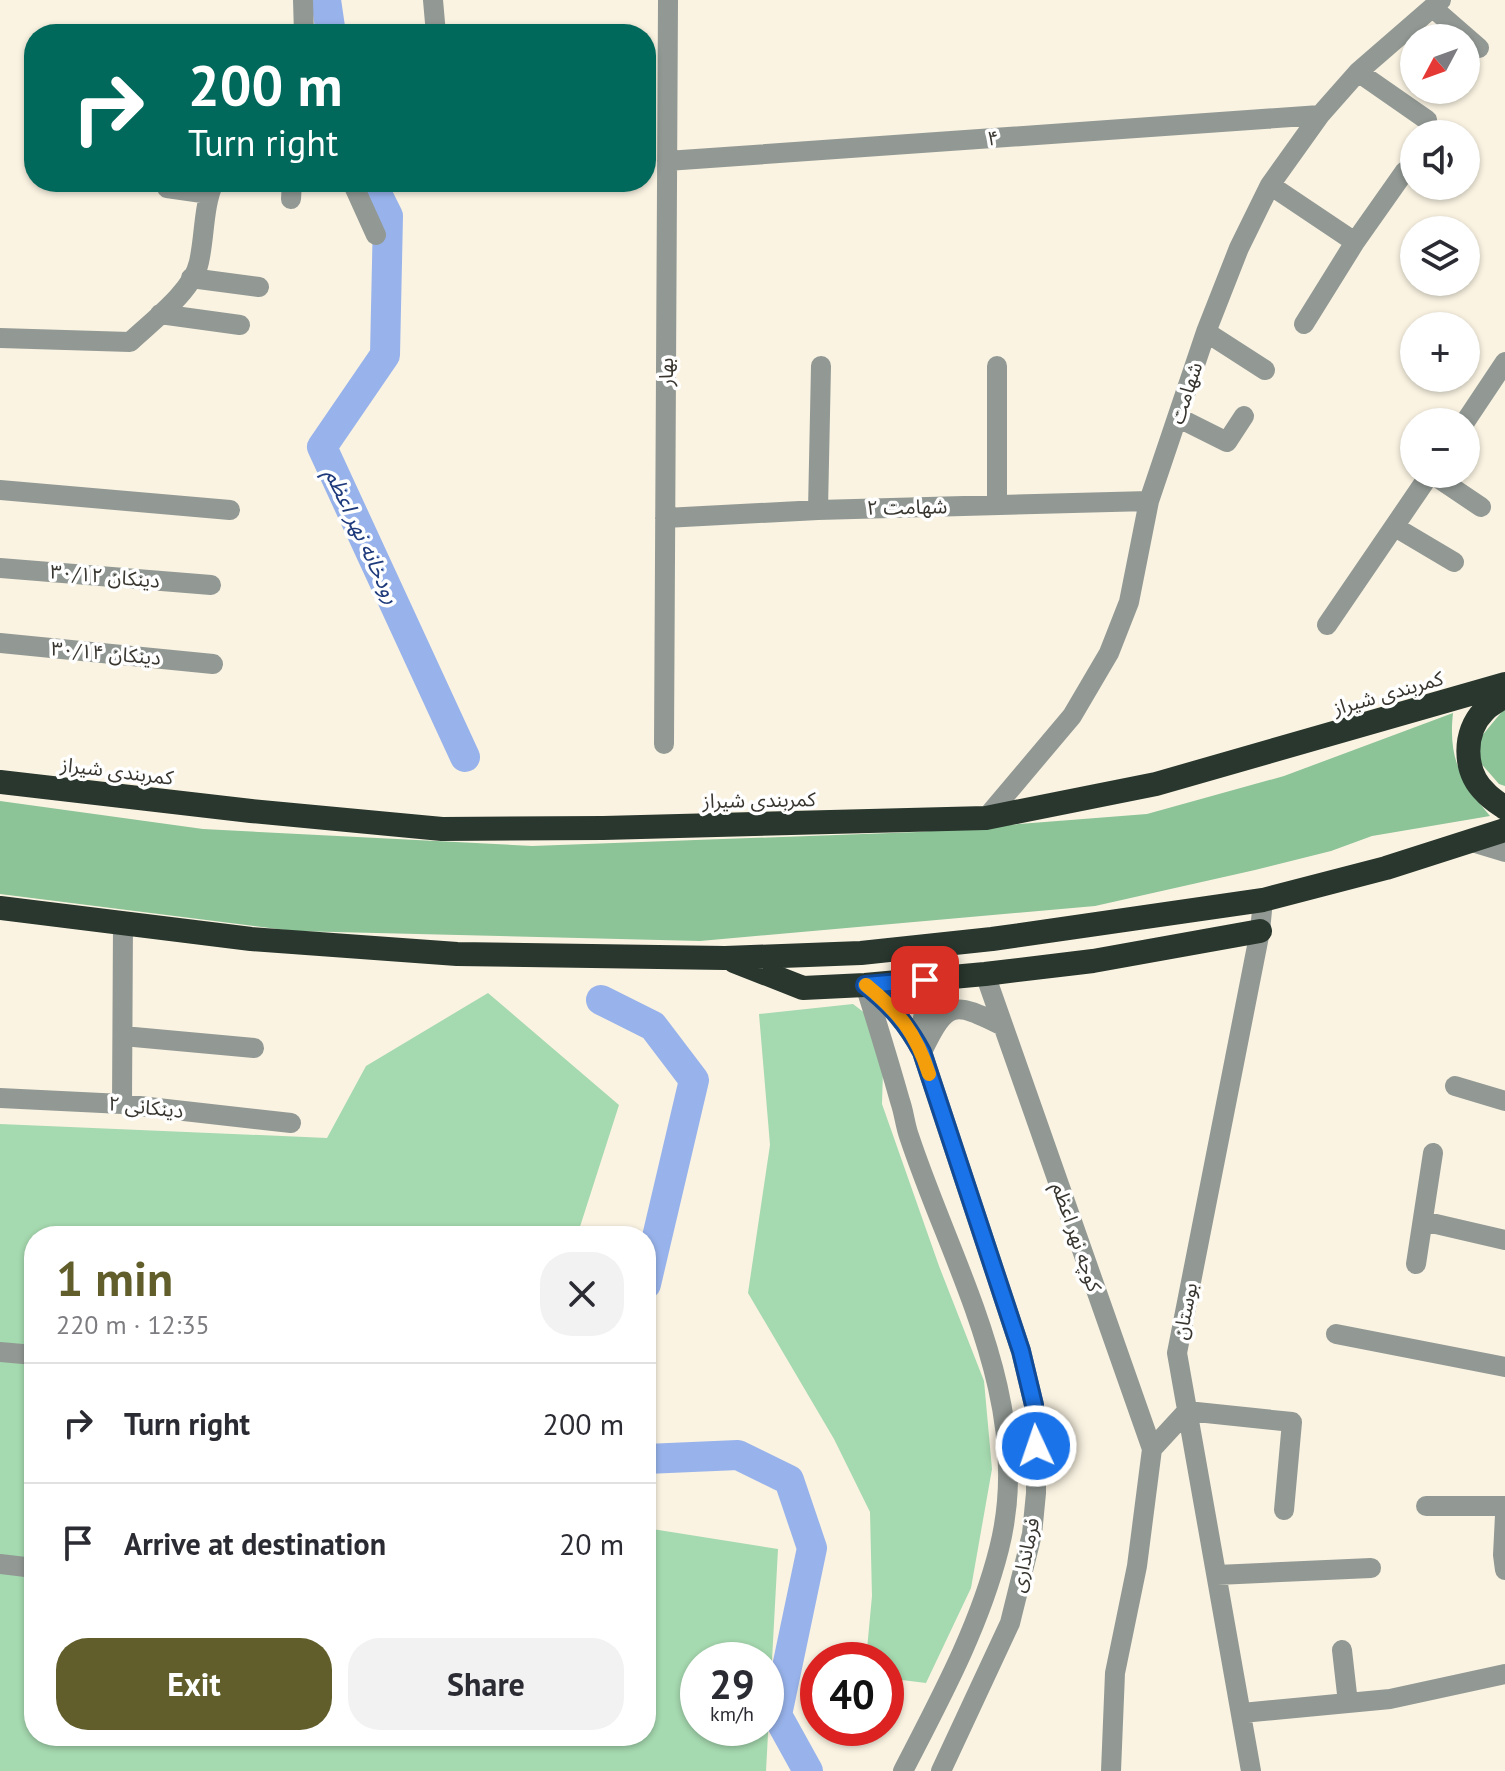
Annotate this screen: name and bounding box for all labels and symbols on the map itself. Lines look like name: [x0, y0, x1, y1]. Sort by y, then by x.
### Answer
north arrow: [1400, 24, 1480, 104]
street label: ۴: [986, 125, 1000, 151]
street label: بهار: [653, 358, 679, 387]
street label: شهامت: [1164, 359, 1208, 427]
water label: رودخانه نهر اعظم: [316, 463, 407, 609]
street label: ۲ شهامت: [866, 493, 948, 521]
street label: ۳۰/۱۲ دینکان: [49, 558, 161, 594]
street label: ۳۰/۱۴ دینکان: [50, 635, 162, 671]
street label: کمربندی شیراز: [1329, 665, 1447, 721]
street label: کمربندی شیراز: [58, 751, 176, 791]
street label: کمربندی شیراز: [701, 786, 817, 814]
pin: [891, 946, 959, 1014]
street label: ۲ دینکانی: [107, 1090, 185, 1124]
street label: کوچه نهر اعظم: [1044, 1179, 1108, 1296]
street label: بوستان: [1167, 1280, 1203, 1342]
position arrow: [994, 1404, 1078, 1488]
street label: فرمانداری: [1004, 1515, 1046, 1595]
speed limit sign: 40: [800, 1642, 904, 1746]

